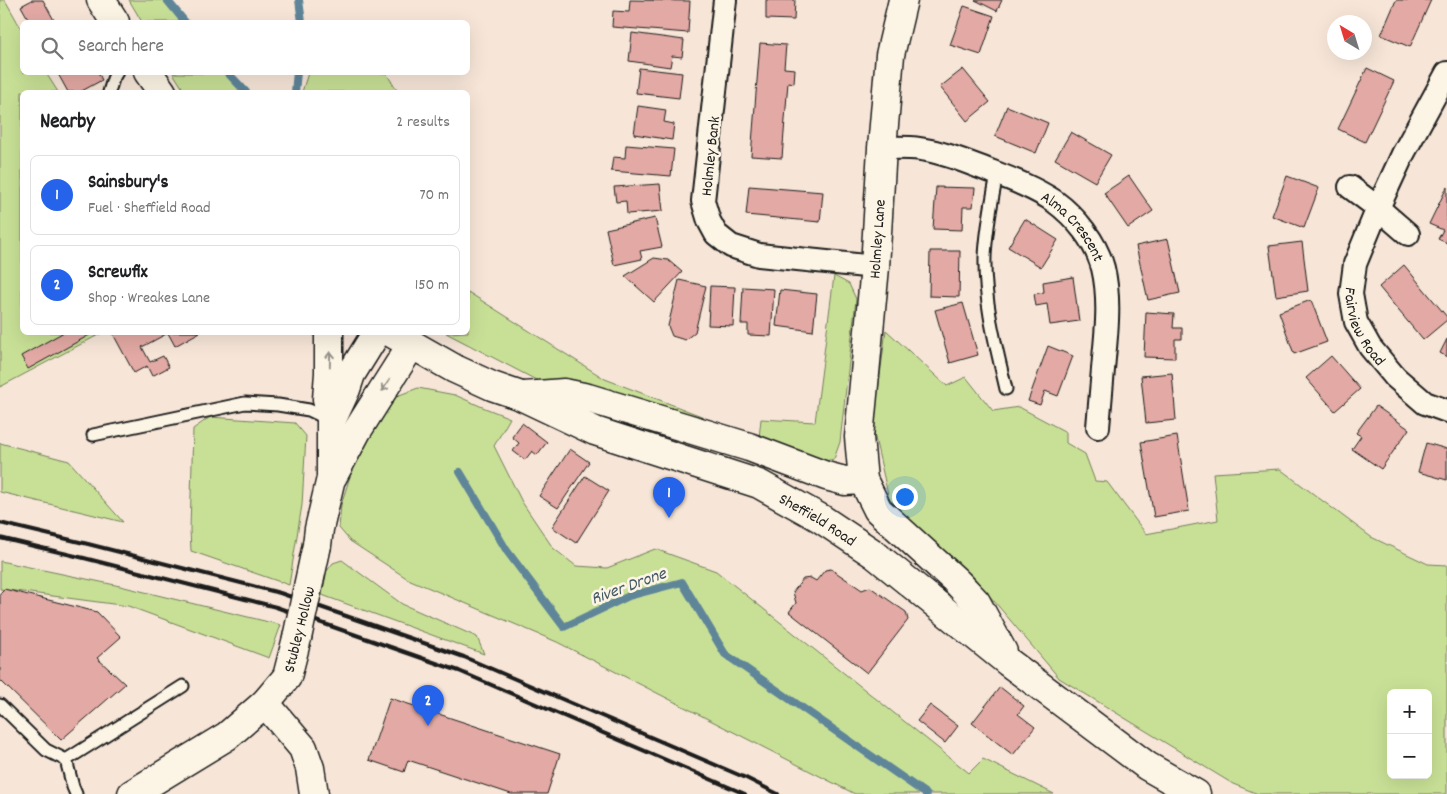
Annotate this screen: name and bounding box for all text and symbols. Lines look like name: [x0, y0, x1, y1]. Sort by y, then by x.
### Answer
north arrow: [1327, 15, 1372, 60]
search box: [20, 20, 470, 75]
icon: search: [38, 34, 66, 62]
text: Search here: [78, 34, 164, 61]
text: Nearby: [40, 108, 95, 138]
text: 2 results: [396, 111, 450, 134]
street label: Holmley Bank: [696, 115, 727, 197]
text: Sainsbury's: [88, 170, 168, 197]
text: 1: [55, 184, 59, 207]
text: 70 m: [419, 184, 449, 207]
street label: Alma Crescent: [1036, 186, 1109, 265]
text: Fuel · Sheffield Road: [88, 197, 211, 220]
street label: Holmley Lane: [864, 199, 893, 280]
text: Screwfix: [88, 260, 148, 287]
text: 2: [54, 274, 61, 297]
text: 150 m: [415, 274, 449, 297]
street label: Fairview Road: [1337, 286, 1390, 372]
text: Shop · Wreakes Lane: [88, 287, 210, 310]
one-way arrow: [325, 351, 334, 367]
one-way arrow: [380, 378, 390, 392]
pin: 1: [653, 477, 685, 518]
your location: [892, 484, 918, 510]
street label: Sheffield Road: [774, 488, 860, 553]
water label: River Drone: [588, 562, 671, 613]
street label: Stubley Hollow: [279, 584, 322, 675]
pin: 2: [412, 685, 444, 726]
map controls: [1387, 689, 1432, 779]
button: +: [1387, 689, 1432, 734]
button: −: [1387, 734, 1432, 779]

